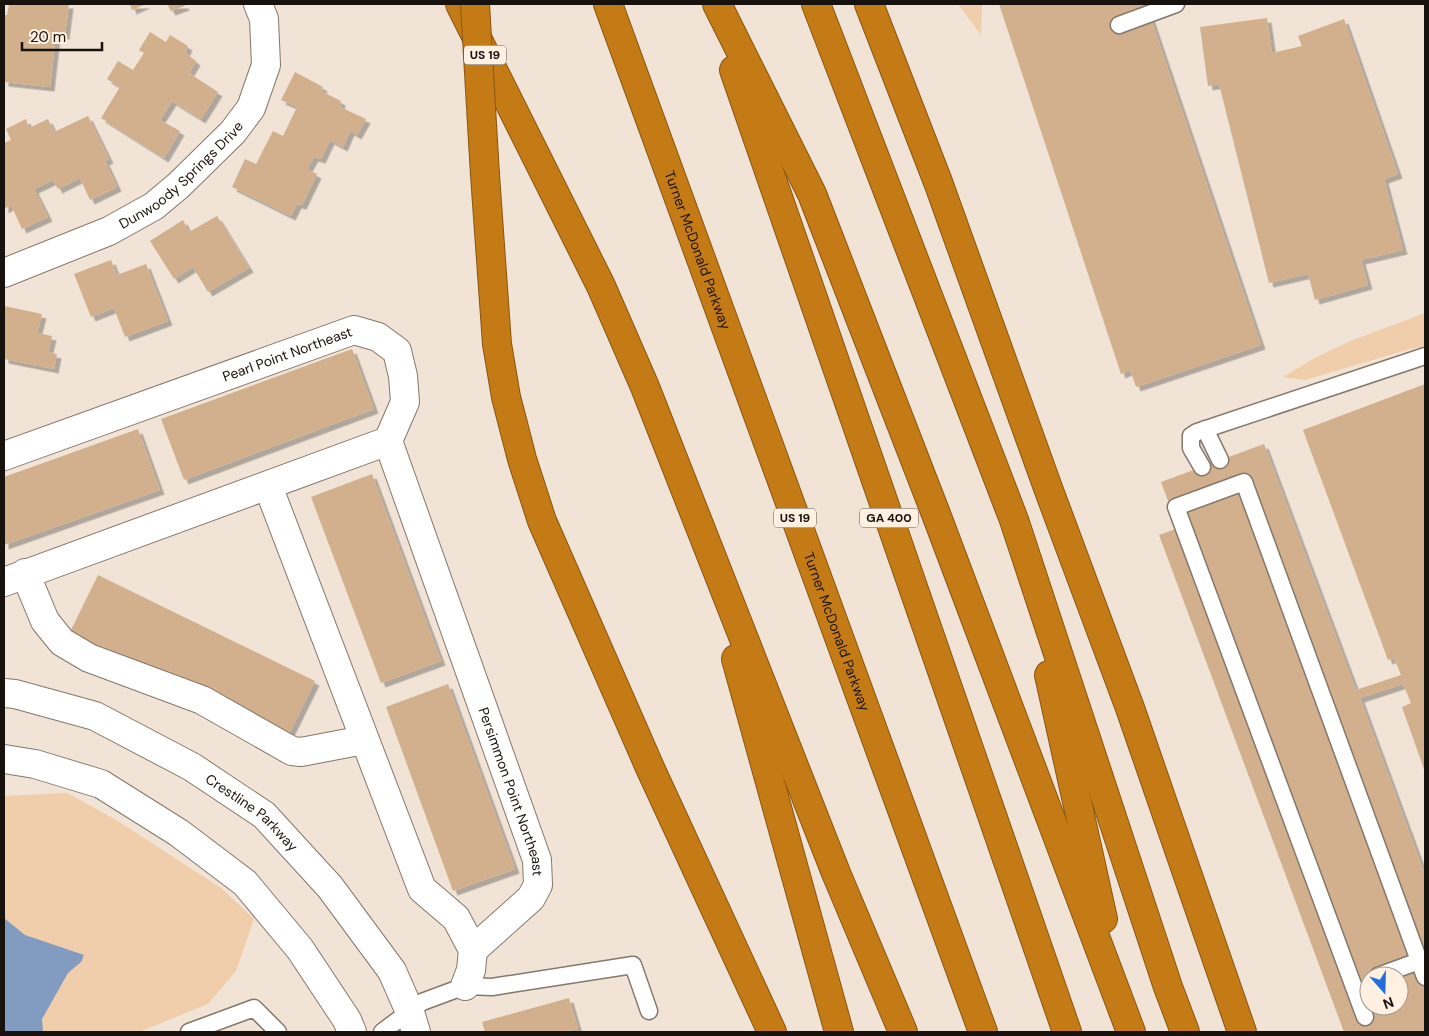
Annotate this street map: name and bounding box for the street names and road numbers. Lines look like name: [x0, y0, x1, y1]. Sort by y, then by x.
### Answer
road number: US 19: [464, 46, 506, 64]
street label: Dunwoody Springs Drive: [116, 118, 247, 233]
street label: Turner McDonald Parkway: [661, 168, 735, 332]
street label: Pearl Point Northeast: [220, 322, 355, 386]
road number: US 19: [774, 508, 816, 528]
road number: GA 400: [860, 508, 918, 528]
street label: Turner McDonald Parkway: [800, 550, 874, 714]
street label: Persimmon Point Northeast: [474, 705, 547, 876]
street label: Crestline Parkway: [202, 770, 302, 855]

